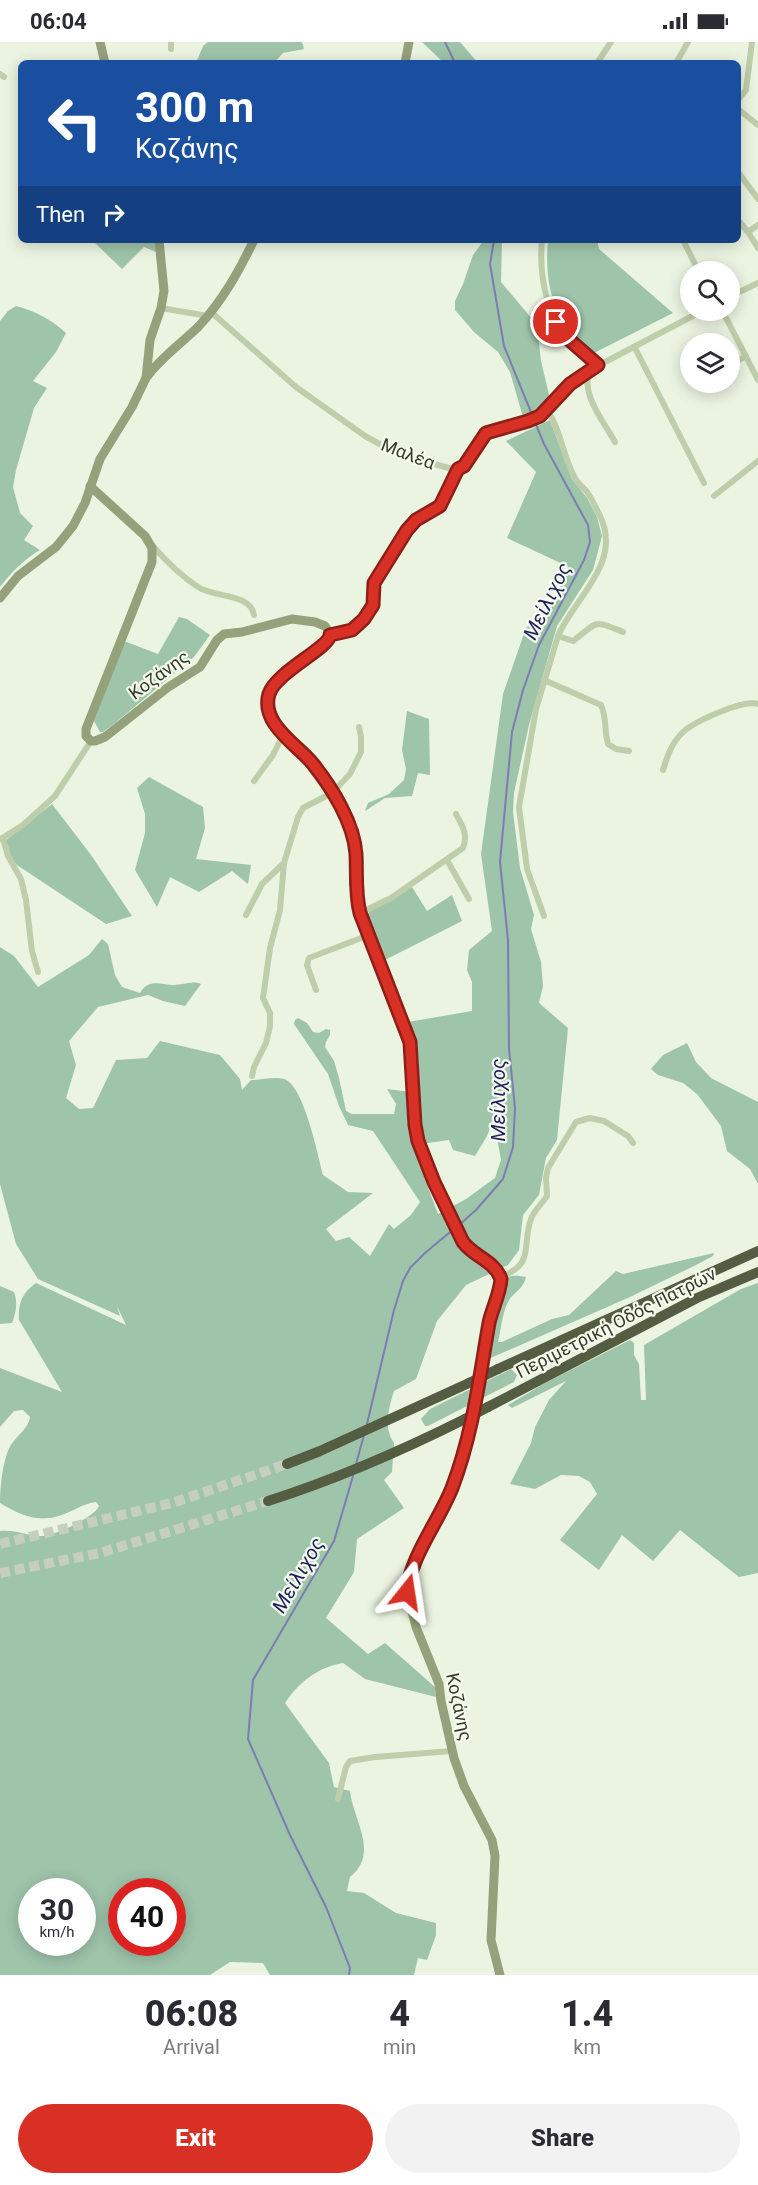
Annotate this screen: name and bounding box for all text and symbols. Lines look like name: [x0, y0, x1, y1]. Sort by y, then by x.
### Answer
text: 06:04: [30, 9, 87, 34]
text: 300 m: [135, 83, 254, 132]
icon: left: [36, 84, 114, 162]
text: Κοζάνης: [135, 133, 239, 165]
icon: right: [97, 198, 130, 231]
text: Then: [36, 202, 85, 227]
map controls: [680, 261, 740, 393]
button: search: [680, 261, 740, 321]
pin: [530, 296, 581, 347]
icon: arrive: [539, 305, 572, 338]
button: layers: [680, 333, 740, 393]
street label: Μαλέα: [378, 434, 439, 474]
water label: Μείλιχος: [518, 558, 576, 644]
street label: Κοζάνης: [125, 646, 193, 703]
water label: Μείλιχος: [486, 1059, 510, 1142]
street label: Περιμετρική Οδός Πατρών: [512, 1263, 720, 1382]
water label: Μείλιχος: [267, 1533, 329, 1617]
position arrow: [375, 1560, 439, 1624]
street label: Κοζάνης: [442, 1671, 477, 1743]
speed limit sign: 40: [108, 1878, 186, 1956]
text: 30: [40, 1892, 74, 1927]
text: km/h: [39, 1923, 75, 1941]
text: 06:08: [145, 1993, 238, 2035]
text: 4: [389, 1993, 410, 2035]
text: 1.4: [561, 1993, 613, 2035]
text: Arrival: [163, 2035, 220, 2059]
text: min: [383, 2035, 416, 2059]
text: km: [573, 2035, 601, 2059]
button: Exit: [18, 2104, 373, 2173]
button: Share: [385, 2104, 740, 2173]

